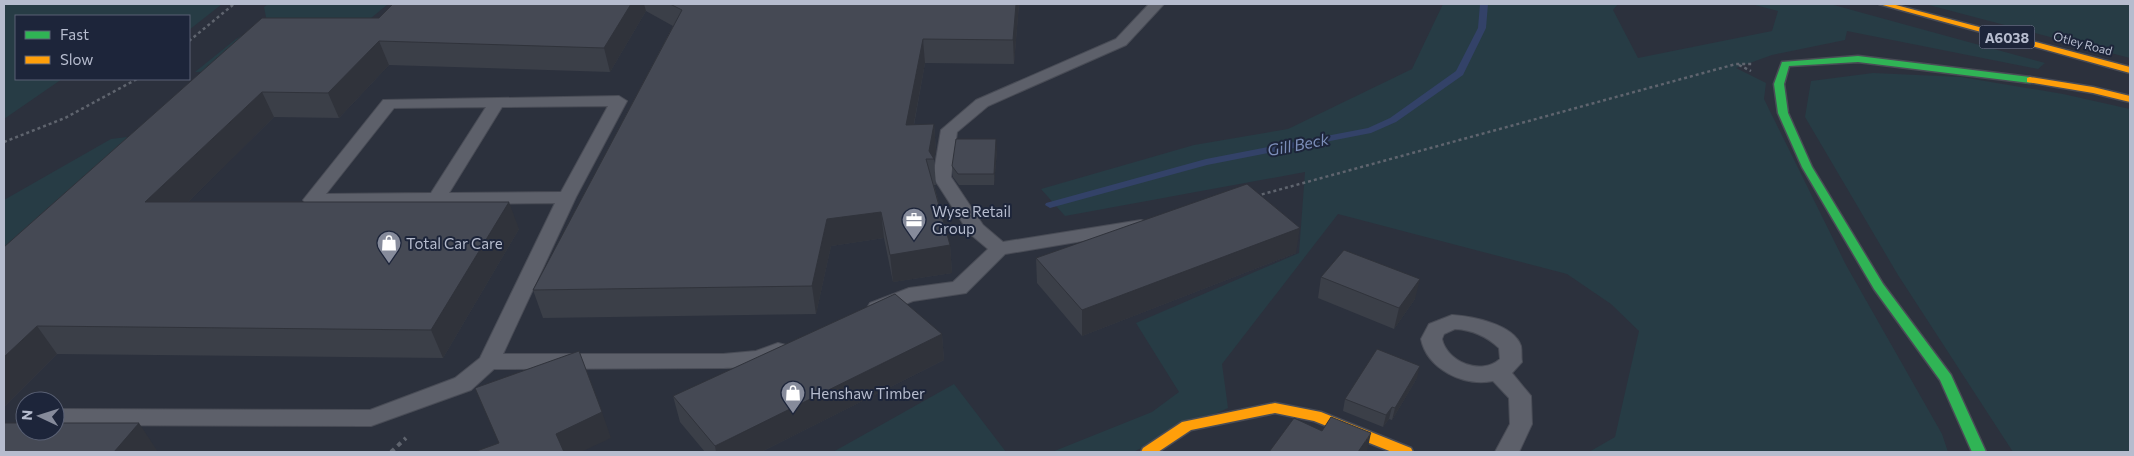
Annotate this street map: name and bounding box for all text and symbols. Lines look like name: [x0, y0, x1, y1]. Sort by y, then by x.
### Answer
legend: [15, 15, 190, 80]
text: Fast: [60, 25, 89, 43]
road number: A6038: [1980, 26, 2034, 48]
street label: Otley Road: [2052, 28, 2114, 58]
text: Slow: [60, 50, 93, 68]
water label: Gill Beck: [1266, 129, 1331, 159]
place label: Wyse Retail Group: [932, 202, 1011, 237]
office icon: Wyse Retail Group: [901, 207, 927, 241]
shop icon: Total Car Care: [376, 230, 402, 264]
place label: Total Car Care: [406, 234, 503, 252]
shop icon: Henshaw Timber: [780, 380, 806, 414]
place label: Henshaw Timber: [810, 384, 925, 402]
north arrow: [15, 391, 65, 441]
text: N: [18, 409, 35, 421]

